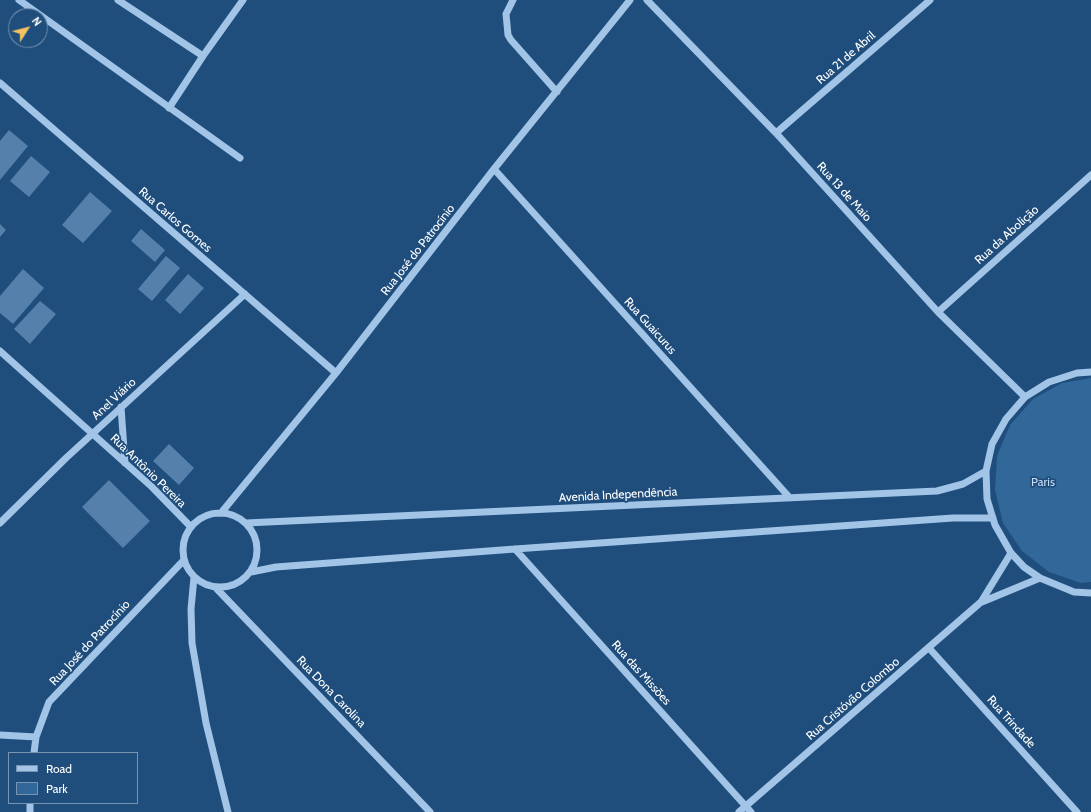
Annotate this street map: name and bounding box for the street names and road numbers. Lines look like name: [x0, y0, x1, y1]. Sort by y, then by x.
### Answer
street label: Rua 21 de Abril: [814, 28, 878, 88]
street label: Rua 13 de Maio: [814, 159, 874, 225]
street label: Rua Carlos Gomes: [136, 184, 214, 256]
street label: Rua José do Patrocínio: [378, 202, 458, 298]
street label: Rua da Abolição: [972, 203, 1042, 267]
street label: Rua Guaicurus: [621, 295, 679, 357]
street label: Anel Viário: [89, 375, 139, 423]
street label: Rua Antônio Pereira: [107, 431, 189, 511]
street label: Avenida Independência: [558, 485, 678, 505]
street label: Rua José do Patrocínio: [47, 597, 133, 689]
street label: Rua das Missões: [608, 638, 674, 708]
street label: Rua Dona Carolina: [293, 653, 369, 731]
street label: Rua Cristóvão Colombo: [803, 655, 903, 743]
street label: Rua Trindade: [984, 693, 1038, 751]

